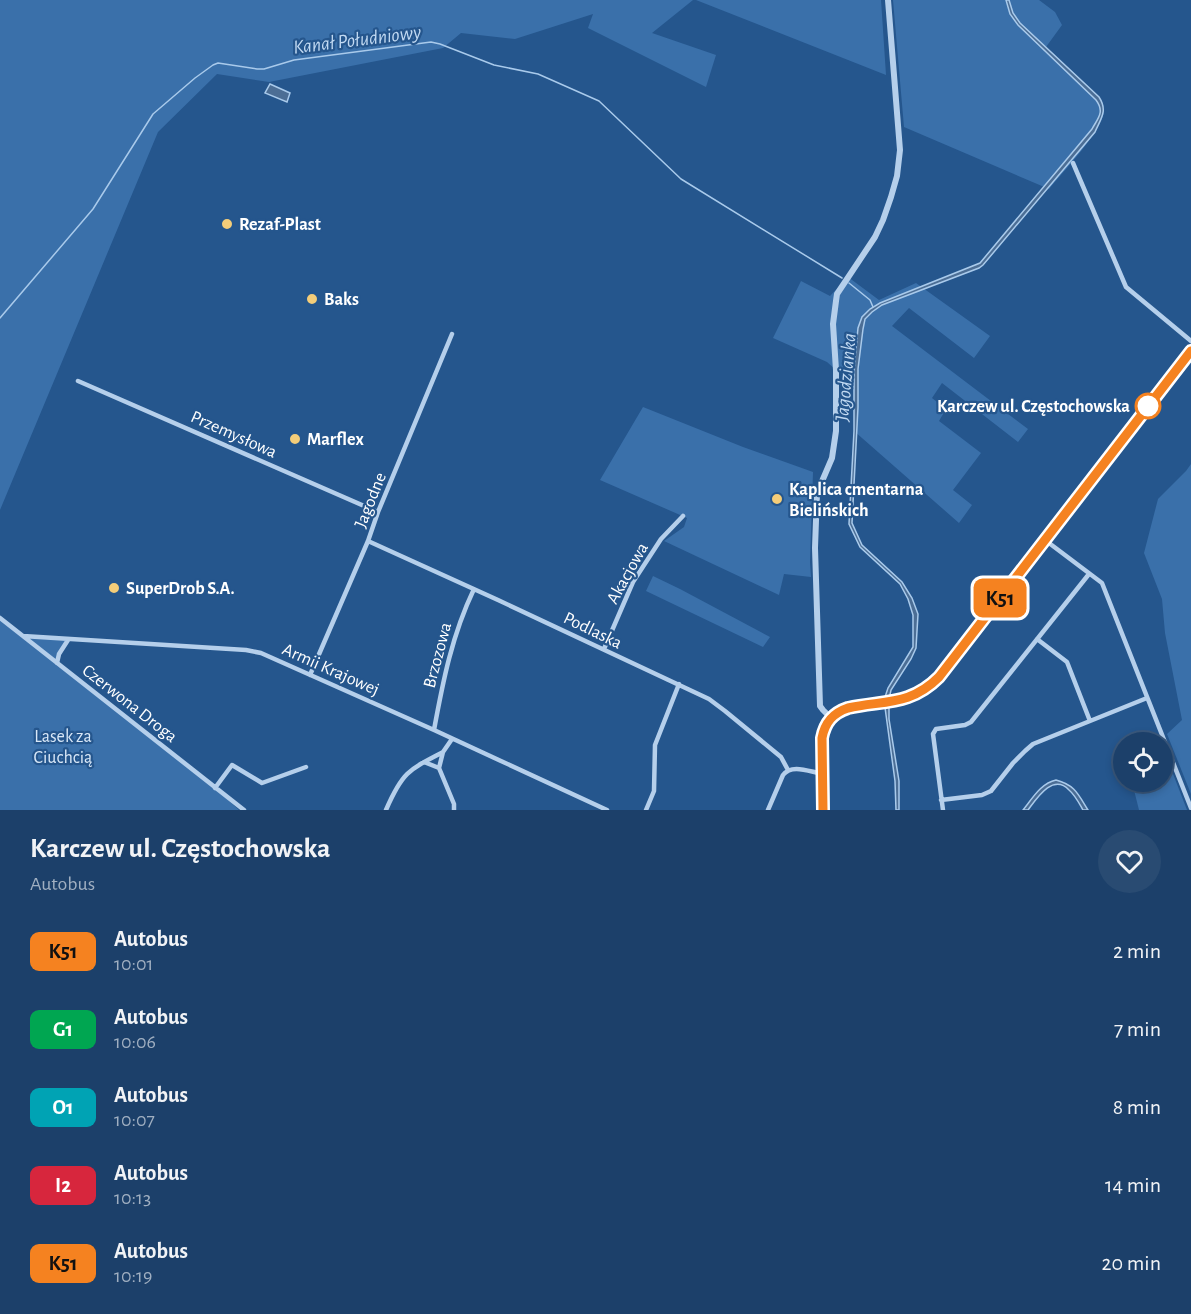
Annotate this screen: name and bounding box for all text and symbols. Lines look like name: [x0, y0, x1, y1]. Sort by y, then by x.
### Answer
water label: Kanał Południowy: [292, 22, 423, 58]
place label: Rezaf-Plast: [239, 216, 321, 234]
marker: Rezaf-Plast: [220, 217, 234, 231]
place label: Baks: [324, 291, 359, 309]
marker: Baks: [305, 292, 319, 306]
water label: Jagodzianka: [832, 332, 860, 423]
marker: Karczew ul. Częstochowska: [1135, 393, 1161, 419]
place label: Karczew ul. Częstochowska: [937, 398, 1130, 416]
street label: Przemysłowa: [188, 408, 279, 462]
place label: Marflex: [307, 431, 364, 449]
marker: Marflex: [288, 432, 302, 446]
street label: Jagodne: [352, 470, 390, 531]
place label: Kaplica cmentarna Bielińskich: [789, 481, 924, 520]
marker: Kaplica cmentarna Bielińskich: [770, 492, 784, 506]
street label: Akacjowa: [604, 540, 652, 607]
line badge: K51: [966, 578, 1034, 618]
place label: SuperDrob S.A.: [126, 580, 235, 598]
marker: SuperDrob S.A.: [107, 581, 121, 595]
text: K51: [986, 588, 1014, 609]
street label: Podlaska: [561, 609, 625, 653]
street label: Brzozowa: [421, 621, 455, 690]
street label: Armii Krajowej: [279, 641, 382, 699]
street label: Czerwona Droga: [79, 661, 180, 746]
park label: Lasek za Ciuchcią: [34, 728, 93, 767]
map controls: [1113, 732, 1173, 792]
button: locate: [1113, 732, 1173, 792]
button: heart: [1098, 830, 1161, 893]
text: Karczew ul. Częstochowska: [30, 835, 330, 863]
text: Autobus: [30, 874, 95, 894]
text: Autobus: [114, 928, 188, 950]
text: 2 min: [1113, 940, 1161, 962]
text: K51: [49, 941, 77, 962]
text: 10:01: [114, 954, 153, 974]
text: Autobus: [114, 1006, 188, 1028]
text: 7 min: [1114, 1018, 1161, 1040]
text: G1: [53, 1019, 73, 1040]
text: 10:06: [114, 1032, 156, 1052]
text: Autobus: [114, 1084, 188, 1106]
text: 8 min: [1113, 1096, 1161, 1118]
text: O1: [52, 1097, 74, 1118]
text: 10:07: [114, 1110, 155, 1130]
text: Autobus: [114, 1162, 188, 1184]
text: 14 min: [1105, 1174, 1161, 1196]
text: I2: [55, 1175, 71, 1196]
text: 10:13: [114, 1188, 151, 1208]
text: Autobus: [114, 1240, 188, 1262]
text: 20 min: [1101, 1252, 1161, 1274]
text: K51: [49, 1253, 77, 1274]
text: 10:19: [114, 1266, 152, 1286]

